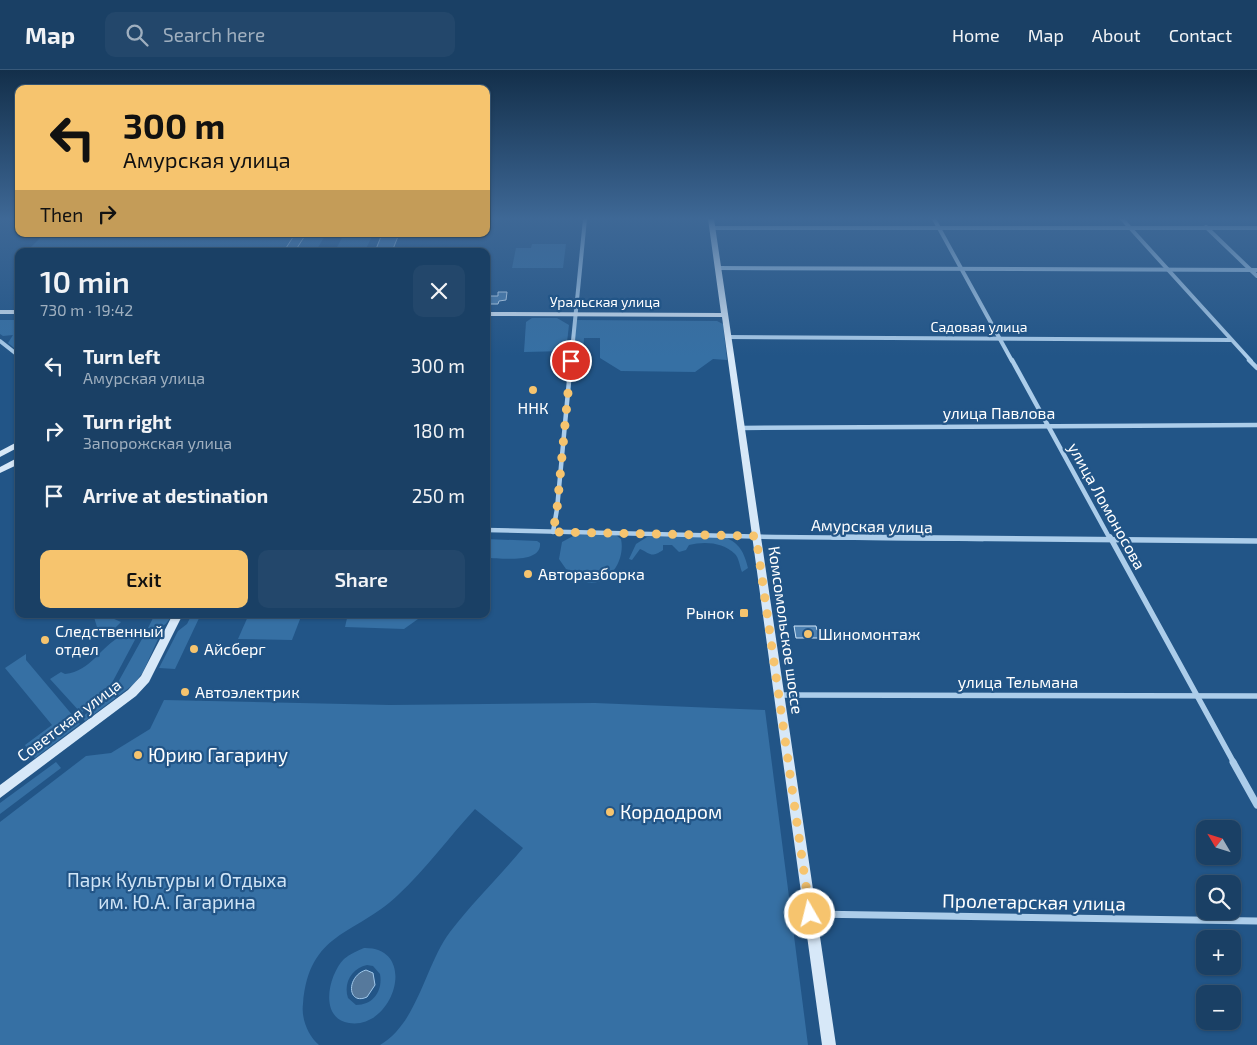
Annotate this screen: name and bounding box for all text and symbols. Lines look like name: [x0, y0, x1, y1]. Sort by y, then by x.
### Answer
search box: [105, 12, 455, 57]
text: Map: [25, 20, 75, 49]
icon: search: [123, 21, 151, 49]
text: Search here: [163, 23, 265, 46]
text: Home: [952, 24, 1000, 46]
text: Map: [1028, 24, 1064, 46]
text: About: [1092, 24, 1141, 46]
text: Contact: [1169, 24, 1232, 46]
text: 300 m: [123, 104, 225, 146]
icon: left: [40, 105, 105, 170]
text: Амурская улица: [123, 146, 291, 172]
icon: right: [93, 200, 121, 228]
text: Then: [40, 203, 83, 226]
text: 10 min: [40, 263, 130, 299]
button: close: [413, 265, 465, 317]
street label: Уральская улица: [550, 293, 660, 310]
text: 730 m · 19:42: [40, 300, 133, 319]
street label: Садовая улица: [930, 318, 1028, 335]
pin: [550, 340, 592, 382]
text: Turn left: [83, 345, 160, 368]
icon: arrive: [557, 347, 585, 375]
icon: left: [40, 352, 68, 380]
text: 300 m: [411, 354, 465, 377]
text: Амурская улица: [83, 368, 205, 387]
marker: ННК: [527, 384, 539, 396]
place label: ННК: [518, 398, 549, 417]
street label: улица Павлова: [943, 403, 1055, 423]
text: Turn right: [83, 410, 171, 433]
icon: right: [40, 417, 68, 445]
text: 180 m: [414, 419, 465, 442]
text: Запорожская улица: [83, 433, 232, 452]
street label: улица Ломоносова: [1064, 439, 1150, 573]
icon: arrive: [40, 482, 68, 510]
text: Arrive at destination: [83, 484, 268, 507]
text: 250 m: [412, 484, 465, 507]
street label: Амурская улица: [811, 515, 933, 537]
street label: Комсомольское шоссе: [765, 545, 808, 715]
button: Exit: [40, 550, 248, 608]
button: Share: [258, 550, 465, 608]
place label: Авторазборка: [538, 564, 645, 583]
marker: Авторазборка: [522, 568, 534, 580]
place label: Рынок: [686, 603, 734, 622]
marker: Рынок: [738, 607, 750, 619]
place label: Следственный отдел: [55, 621, 164, 658]
place label: Шиномонтаж: [818, 624, 921, 643]
marker: Шиномонтаж: [802, 628, 814, 640]
marker: Следственный отдел: [39, 634, 51, 646]
place label: Айсберг: [204, 639, 266, 658]
marker: Айсберг: [188, 643, 200, 655]
street label: улица Тельмана: [958, 672, 1078, 692]
street label: Советская улица: [13, 674, 125, 766]
place label: Автоэлектрик: [195, 682, 300, 701]
marker: Автоэлектрик: [179, 686, 191, 698]
place label: Юрию Гагарину: [148, 743, 288, 767]
marker: Юрию Гагарину: [132, 749, 144, 761]
place label: Кордодром: [620, 800, 722, 823]
marker: Кордодром: [604, 806, 616, 818]
north arrow: [1196, 820, 1241, 865]
map controls: [1196, 820, 1241, 1030]
park label: Парк Культуры и Отдыха им. Ю.А. Гагарина: [67, 868, 287, 913]
button: search: [1196, 875, 1241, 920]
position arrow: [783, 887, 835, 939]
street label: Пролетарская улица: [942, 888, 1126, 916]
button: +: [1196, 930, 1241, 975]
button: −: [1196, 985, 1241, 1030]

